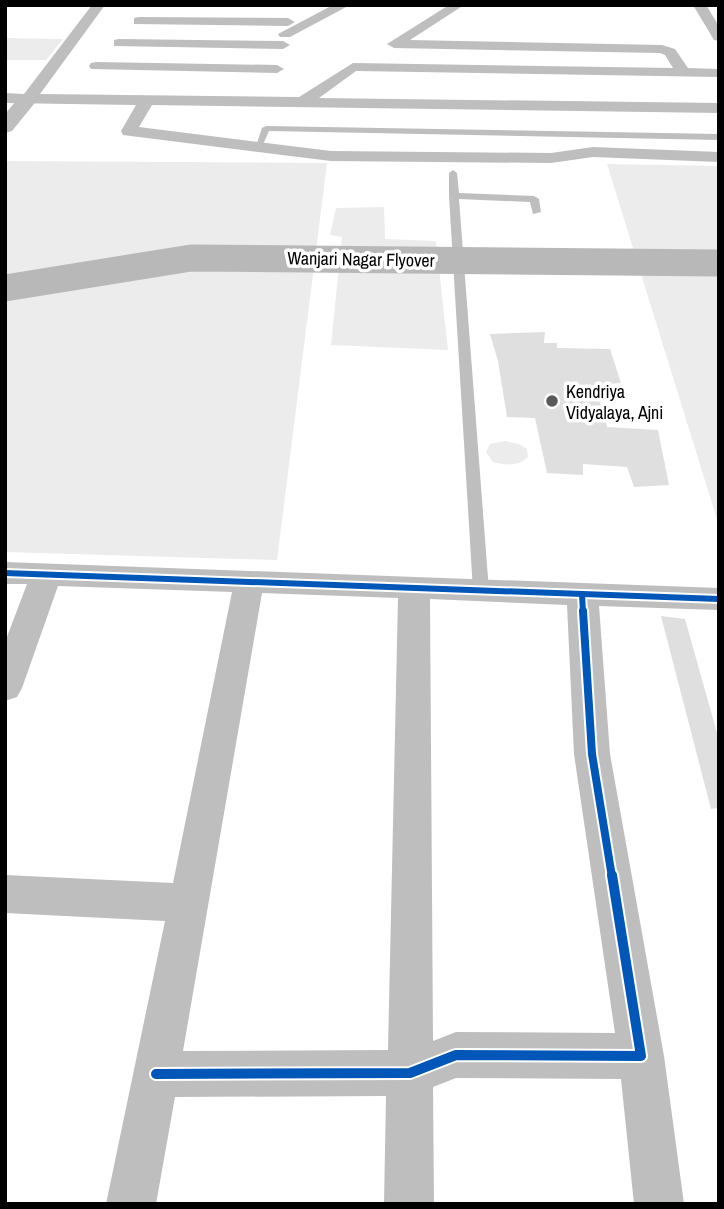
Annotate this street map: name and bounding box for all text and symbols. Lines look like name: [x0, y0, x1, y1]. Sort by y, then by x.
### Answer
street label: Wanjari Nagar Flyover: [287, 245, 435, 273]
place label: Kendriya Vidyalaya, Ajni: [566, 379, 663, 425]
marker: Kendriya Vidyalaya, Ajni: [544, 393, 560, 409]

